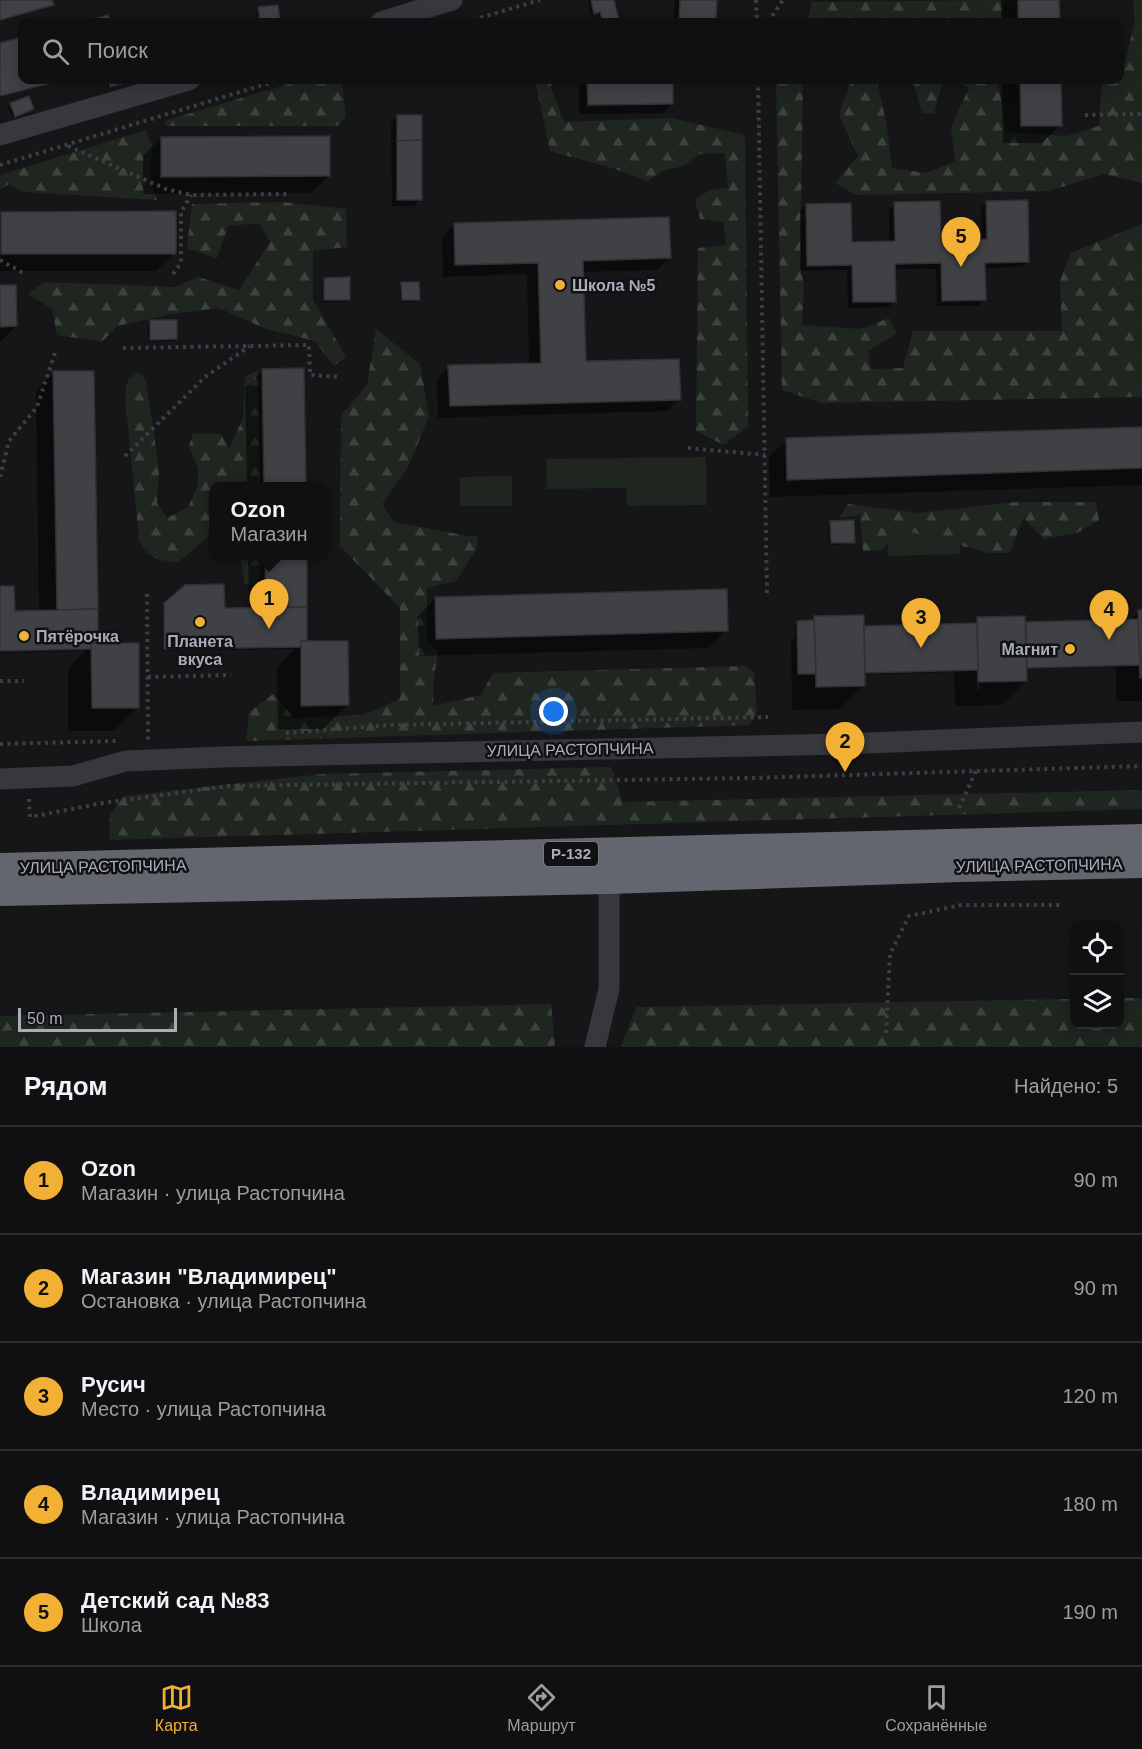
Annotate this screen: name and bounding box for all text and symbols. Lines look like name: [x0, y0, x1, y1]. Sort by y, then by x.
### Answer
search box: [18, 18, 1124, 84]
icon: search: [39, 35, 72, 68]
text: Поиск: [87, 38, 148, 63]
pin: 5: [942, 218, 980, 267]
place label: Школа №5: [572, 277, 656, 294]
marker: Школа №5: [553, 278, 567, 292]
popup: [209, 482, 329, 560]
text: Ozon: [230, 497, 285, 522]
text: Магазин: [230, 523, 308, 545]
pin: 1: [250, 580, 288, 629]
pin: 4: [1090, 590, 1128, 640]
pin: 3: [902, 598, 940, 648]
marker: Планета вкуса: [193, 615, 207, 629]
place label: Пятёрочка: [36, 628, 119, 645]
marker: Пятёрочка: [17, 629, 31, 643]
place label: Планета вкуса: [167, 633, 233, 668]
place label: Магнит: [1002, 641, 1058, 658]
marker: Магнит: [1063, 642, 1077, 656]
your location: [539, 697, 568, 726]
pin: 2: [826, 722, 864, 772]
street label: УЛИЦА РАСТОПЧИНА: [486, 740, 654, 759]
road number: Р-132: [544, 842, 598, 866]
street label: УЛИЦА РАСТОПЧИНА: [955, 856, 1123, 875]
street label: УЛИЦА РАСТОПЧИНА: [19, 857, 187, 876]
map controls: [1070, 921, 1124, 1029]
button: locate: [1070, 921, 1124, 975]
button: layers: [1070, 975, 1124, 1029]
scale bar: [18, 1005, 177, 1032]
text: 50 m: [27, 1010, 63, 1027]
text: Рядом: [24, 1071, 107, 1101]
text: Найдено: 5: [1014, 1075, 1118, 1097]
text: Ozon: [81, 1156, 136, 1181]
text: 1: [38, 1169, 49, 1191]
text: 90 m: [1074, 1169, 1118, 1191]
text: Магазин · улица Растопчина: [81, 1182, 345, 1204]
text: Магазин "Владимирец": [81, 1264, 337, 1289]
text: 2: [38, 1277, 49, 1299]
text: 90 m: [1074, 1277, 1118, 1299]
text: Остановка · улица Растопчина: [81, 1290, 366, 1312]
text: Русич: [81, 1372, 146, 1397]
text: 3: [38, 1385, 49, 1407]
text: 120 m: [1062, 1385, 1118, 1407]
text: Место · улица Растопчина: [81, 1398, 326, 1420]
text: Владимирец: [81, 1480, 220, 1505]
text: 4: [38, 1493, 49, 1515]
text: 180 m: [1062, 1493, 1118, 1515]
text: Магазин · улица Растопчина: [81, 1506, 345, 1528]
text: Детский сад №83: [81, 1588, 270, 1613]
text: 5: [38, 1601, 49, 1623]
text: 190 m: [1062, 1601, 1118, 1623]
text: Школа: [81, 1614, 142, 1636]
tab: Карта: [155, 1681, 198, 1735]
tab: Маршрут: [507, 1681, 576, 1735]
tab: Сохранённые: [885, 1681, 987, 1735]

